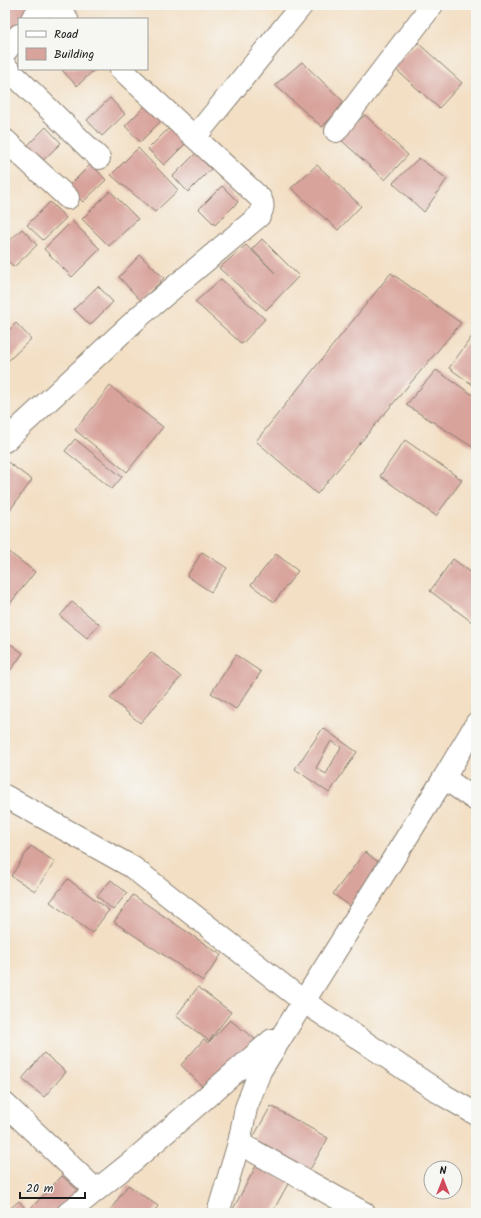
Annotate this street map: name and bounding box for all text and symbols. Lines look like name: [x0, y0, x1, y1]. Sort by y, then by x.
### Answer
legend: [18, 18, 148, 70]
text: Road: [54, 25, 79, 44]
text: Building: [54, 45, 94, 64]
north arrow: [423, 1160, 463, 1200]
text: N: [440, 1162, 447, 1180]
scale bar: [20, 1174, 85, 1200]
text: 20 m: [26, 1179, 54, 1198]

